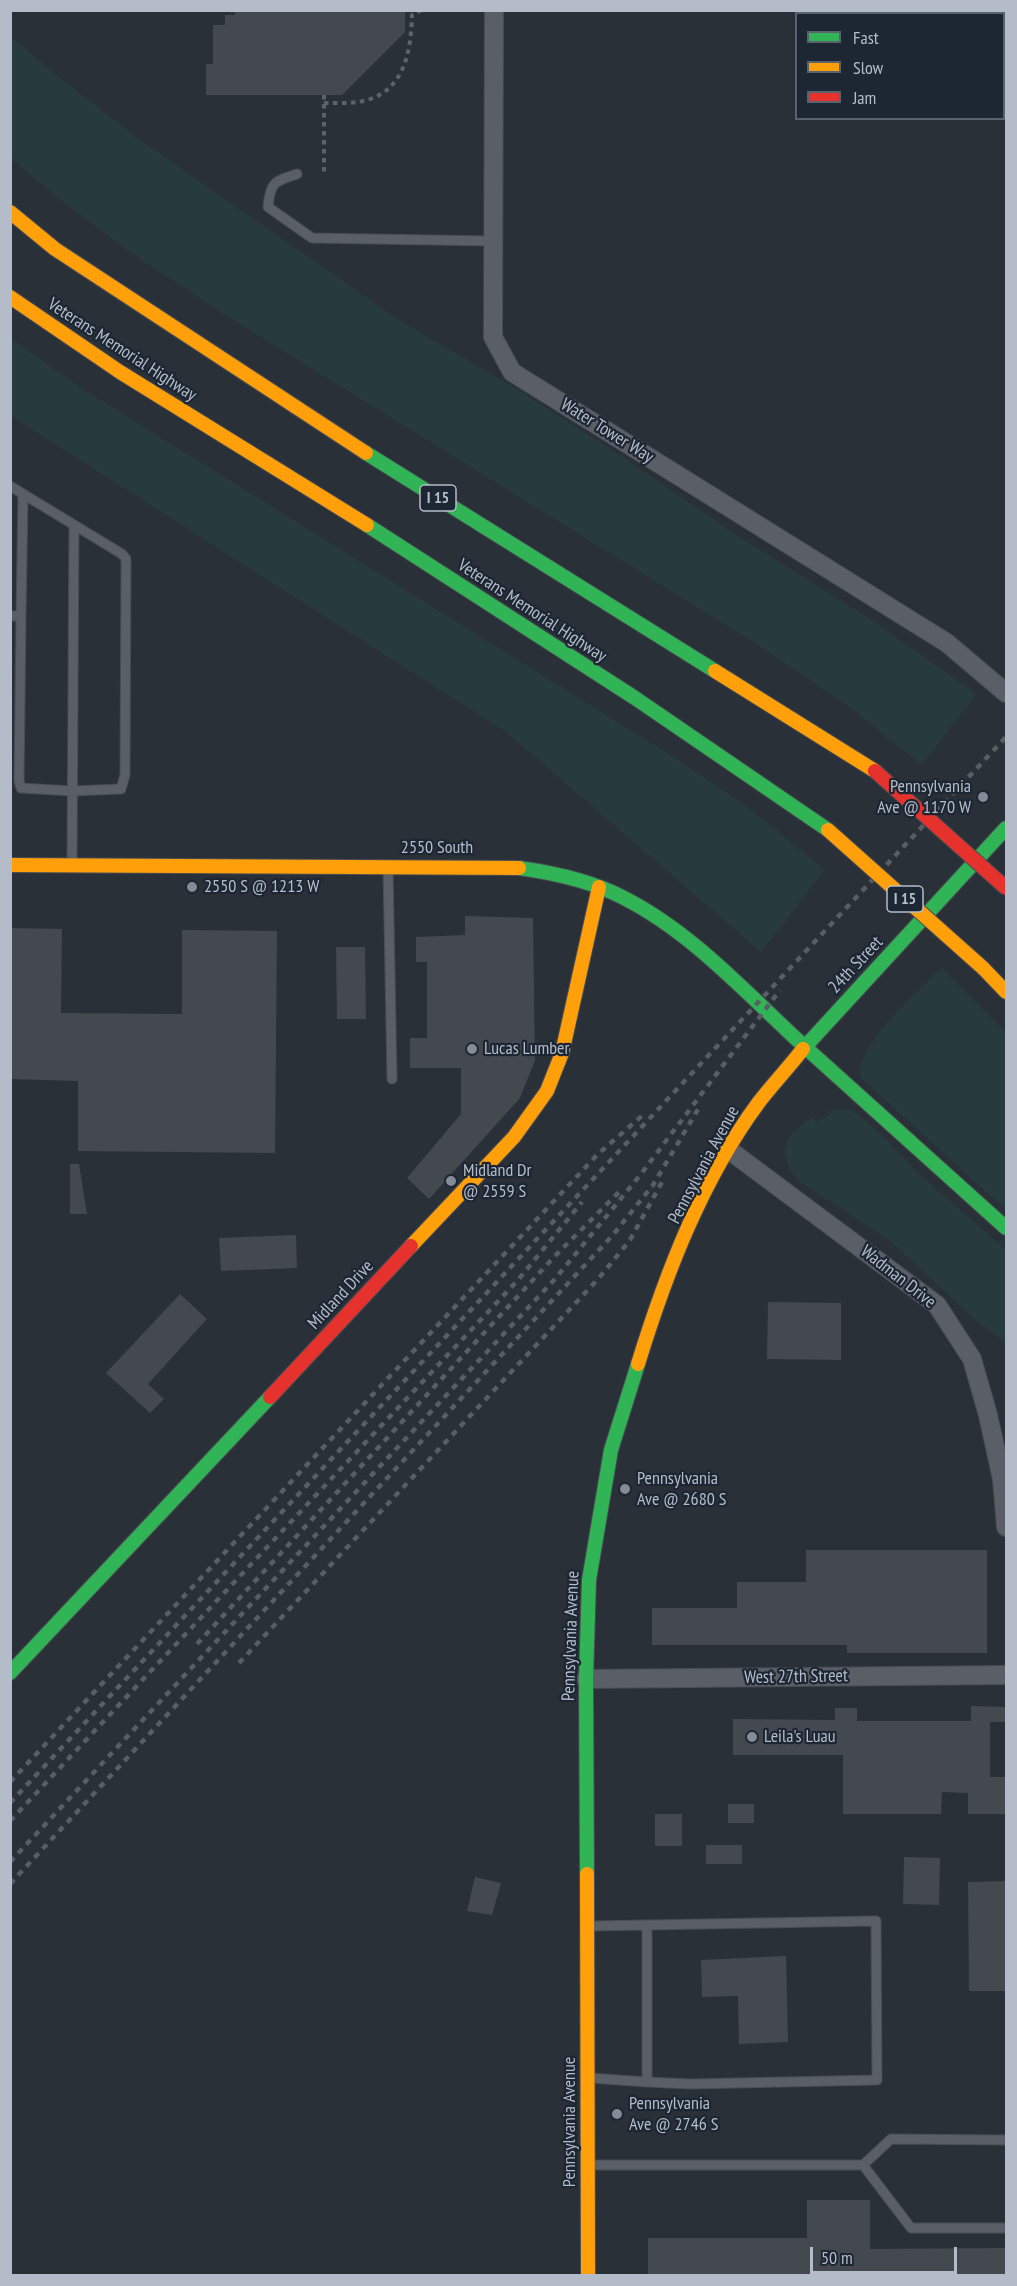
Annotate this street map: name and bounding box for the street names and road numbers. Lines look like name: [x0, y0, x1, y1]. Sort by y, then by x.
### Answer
street label: Veterans Memorial Highway: [43, 294, 201, 406]
street label: Water Tower Way: [557, 394, 657, 468]
road number: I 15: [420, 485, 456, 511]
street label: Veterans Memorial Highway: [453, 555, 611, 667]
street label: 2550 South: [401, 837, 473, 859]
road number: I 15: [887, 886, 923, 912]
street label: 24th Street: [824, 932, 888, 998]
street label: Pennsylvania Avenue: [664, 1102, 744, 1228]
street label: Wadman Drive: [856, 1241, 940, 1313]
street label: Midland Drive: [304, 1256, 378, 1334]
street label: Pennsylvania Avenue: [558, 1570, 584, 1702]
street label: West 27th Street: [744, 1665, 848, 1689]
street label: Pennsylvania Avenue: [559, 2057, 581, 2187]

